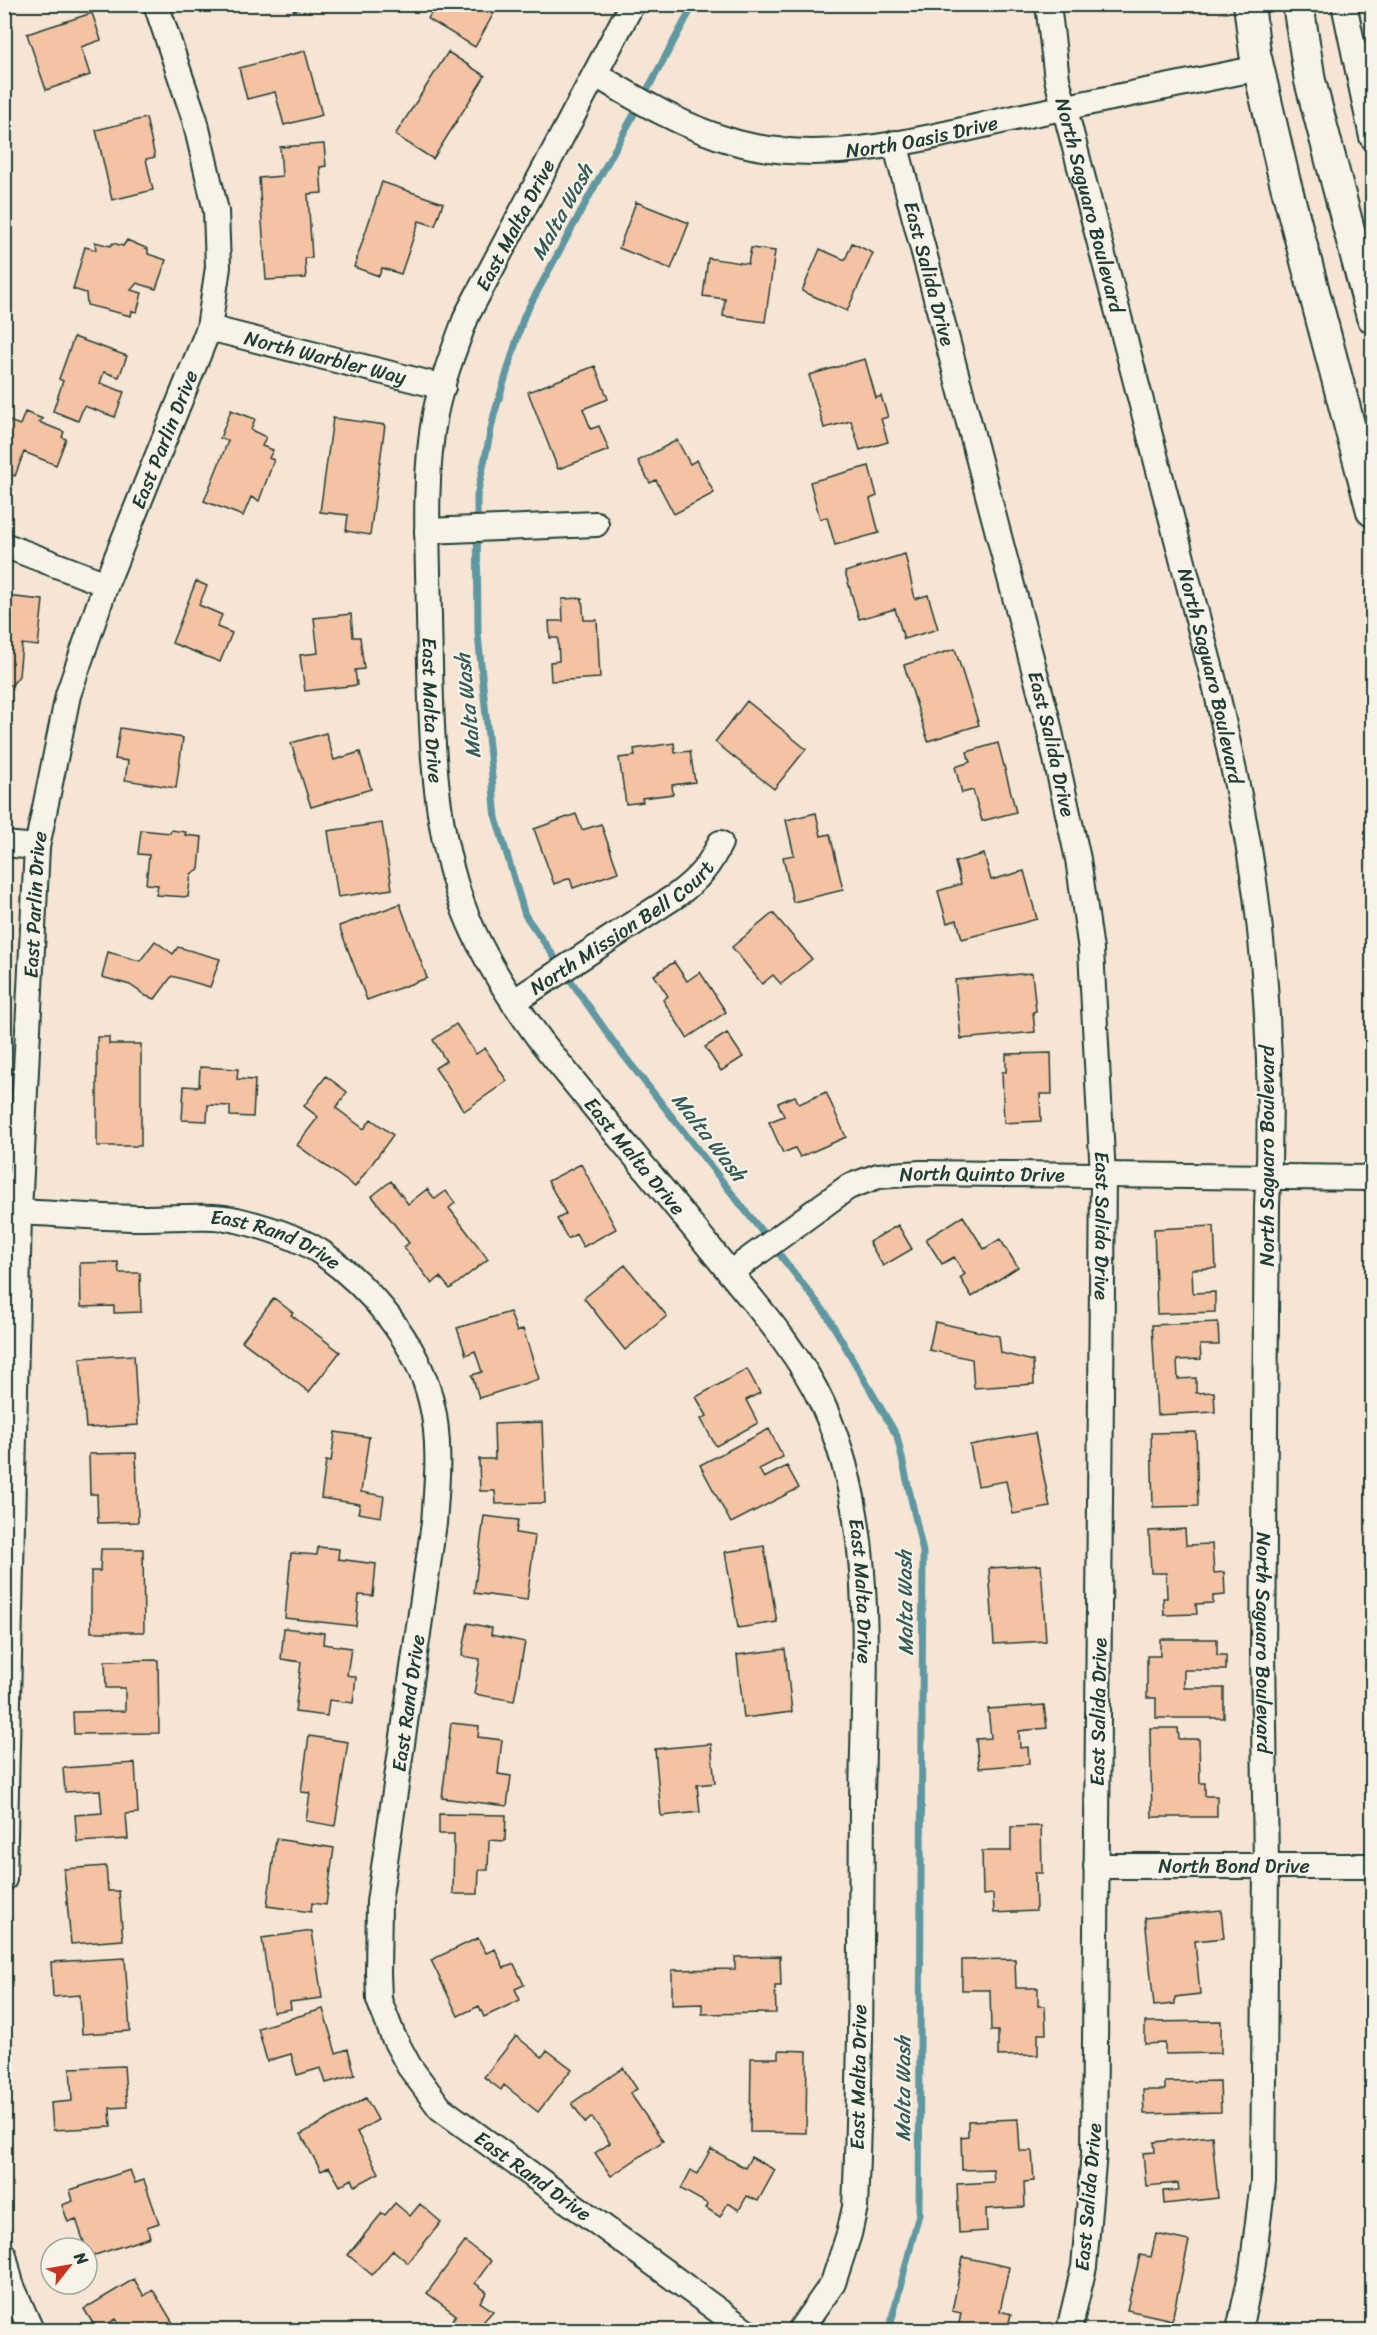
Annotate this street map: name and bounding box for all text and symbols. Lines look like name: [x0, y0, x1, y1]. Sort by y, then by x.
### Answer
street label: North Saguaro Boulevard: [1045, 94, 1135, 318]
street label: North Oasis Drive: [844, 105, 1001, 168]
street label: East Malta Drive: [466, 153, 565, 298]
water label: Malta Wash: [520, 155, 605, 267]
street label: East Salida Drive: [893, 197, 965, 350]
street label: North Warbler Way: [241, 321, 411, 395]
street label: East Parlin Drive: [121, 365, 208, 514]
street label: North Saguaro Boulevard: [1167, 564, 1253, 788]
street label: East Malta Drive: [411, 637, 453, 785]
water label: Malta Wash: [443, 650, 492, 760]
street label: East Salida Drive: [1017, 667, 1085, 820]
street label: East Parlin Drive: [14, 828, 58, 979]
street label: North Mission Bell Court: [523, 853, 724, 1005]
street label: North Saguaro Boulevard: [1250, 1044, 1285, 1266]
water label: Malta Wash: [662, 1084, 758, 1192]
street label: East Malta Drive: [575, 1089, 694, 1224]
street label: East Salida Drive: [1084, 1150, 1120, 1300]
street label: North Quinto Drive: [898, 1156, 1065, 1193]
street label: East Rand Drive: [209, 1200, 349, 1279]
street label: East Malta Drive: [838, 1516, 882, 1664]
street label: North Saguaro Boulevard: [1245, 1532, 1281, 1755]
water label: Malta Wash: [885, 1548, 925, 1656]
street label: East Rand Drive: [382, 1632, 435, 1774]
street label: East Salida Drive: [1080, 1637, 1117, 1787]
street label: North Bond Drive: [1158, 1849, 1310, 1884]
street label: East Malta Drive: [840, 2004, 877, 2150]
water label: Malta Wash: [884, 2034, 922, 2142]
street label: East Rand Drive: [467, 2121, 599, 2231]
street label: East Salida Drive: [1065, 2121, 1112, 2273]
north arrow: [39, 2236, 99, 2296]
text: N: [66, 2245, 97, 2272]

